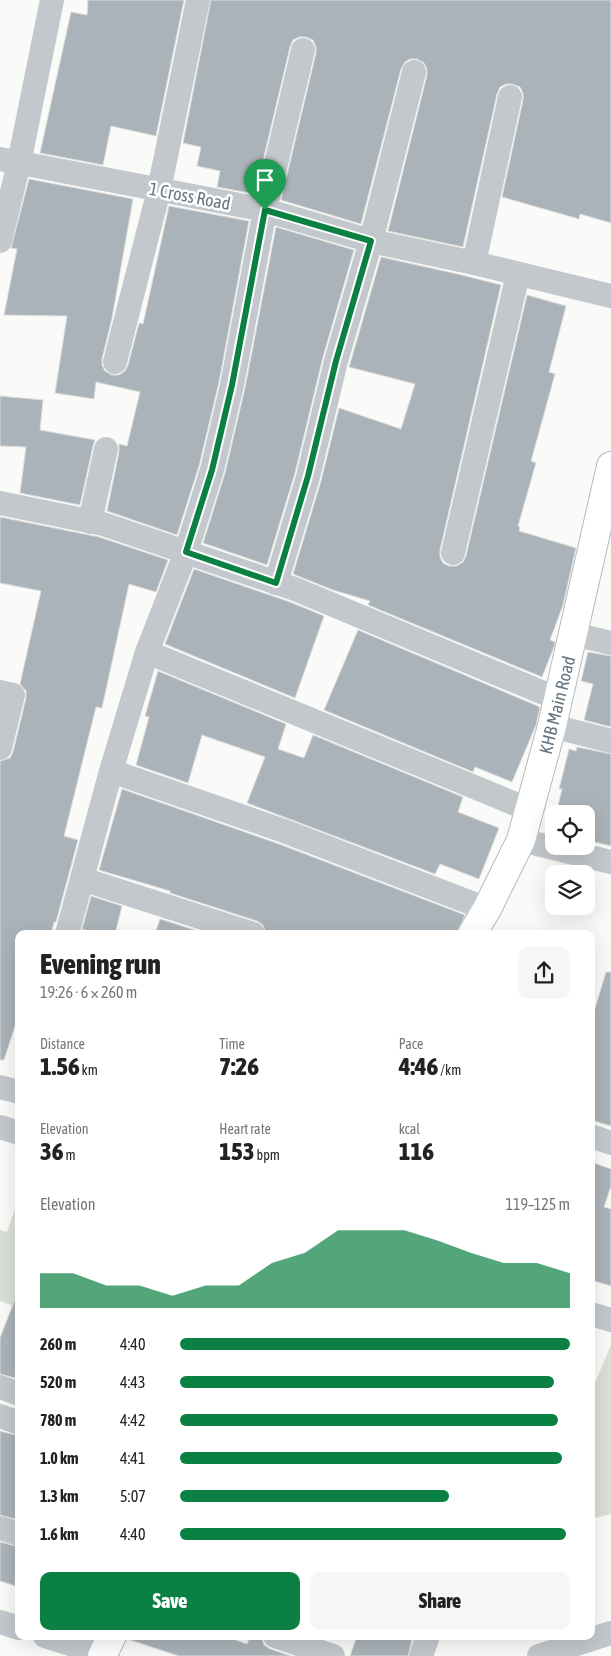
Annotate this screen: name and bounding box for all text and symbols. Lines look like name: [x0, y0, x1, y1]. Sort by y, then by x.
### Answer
pin: [244, 159, 286, 210]
icon: arrive: [251, 166, 279, 194]
street label: 1 Cross Road: [148, 178, 232, 214]
street label: KHB Main Road: [535, 654, 579, 756]
map controls: [545, 805, 595, 915]
button: locate: [545, 805, 595, 855]
button: layers: [545, 865, 595, 915]
button: share: [518, 947, 570, 999]
text: Evening run: [40, 948, 161, 980]
text: 19:26 · 6 × 260 m: [40, 983, 137, 1001]
text: Distance: [40, 1036, 85, 1052]
text: Time: [219, 1036, 245, 1052]
text: Pace: [399, 1036, 423, 1052]
text: 1.56: [40, 1052, 80, 1080]
text: 7:26: [219, 1052, 259, 1080]
text: 4:46: [399, 1052, 438, 1080]
text: km: [80, 1062, 98, 1078]
text: /km: [438, 1062, 461, 1078]
text: Elevation: [40, 1121, 89, 1137]
text: Heart rate: [219, 1121, 271, 1137]
text: kcal: [399, 1121, 420, 1137]
text: 36: [40, 1137, 64, 1165]
text: 153: [219, 1137, 255, 1165]
text: 116: [399, 1137, 434, 1165]
text: m: [64, 1147, 76, 1163]
text: bpm: [255, 1147, 280, 1163]
text: Elevation: [40, 1195, 95, 1213]
text: 119–125 m: [506, 1195, 570, 1213]
text: 260 m: [40, 1335, 76, 1353]
text: 4:40: [120, 1335, 145, 1353]
text: 520 m: [40, 1373, 76, 1391]
text: 4:43: [120, 1373, 145, 1391]
text: 780 m: [40, 1411, 76, 1429]
text: 4:42: [120, 1411, 145, 1429]
text: 1.0 km: [40, 1449, 79, 1467]
text: 4:41: [120, 1449, 145, 1467]
text: 1.3 km: [40, 1487, 79, 1505]
text: 5:07: [120, 1487, 146, 1505]
text: 1.6 km: [40, 1525, 79, 1543]
text: 4:40: [120, 1525, 145, 1543]
button: Save: [40, 1572, 300, 1630]
button: Share: [310, 1572, 570, 1630]

